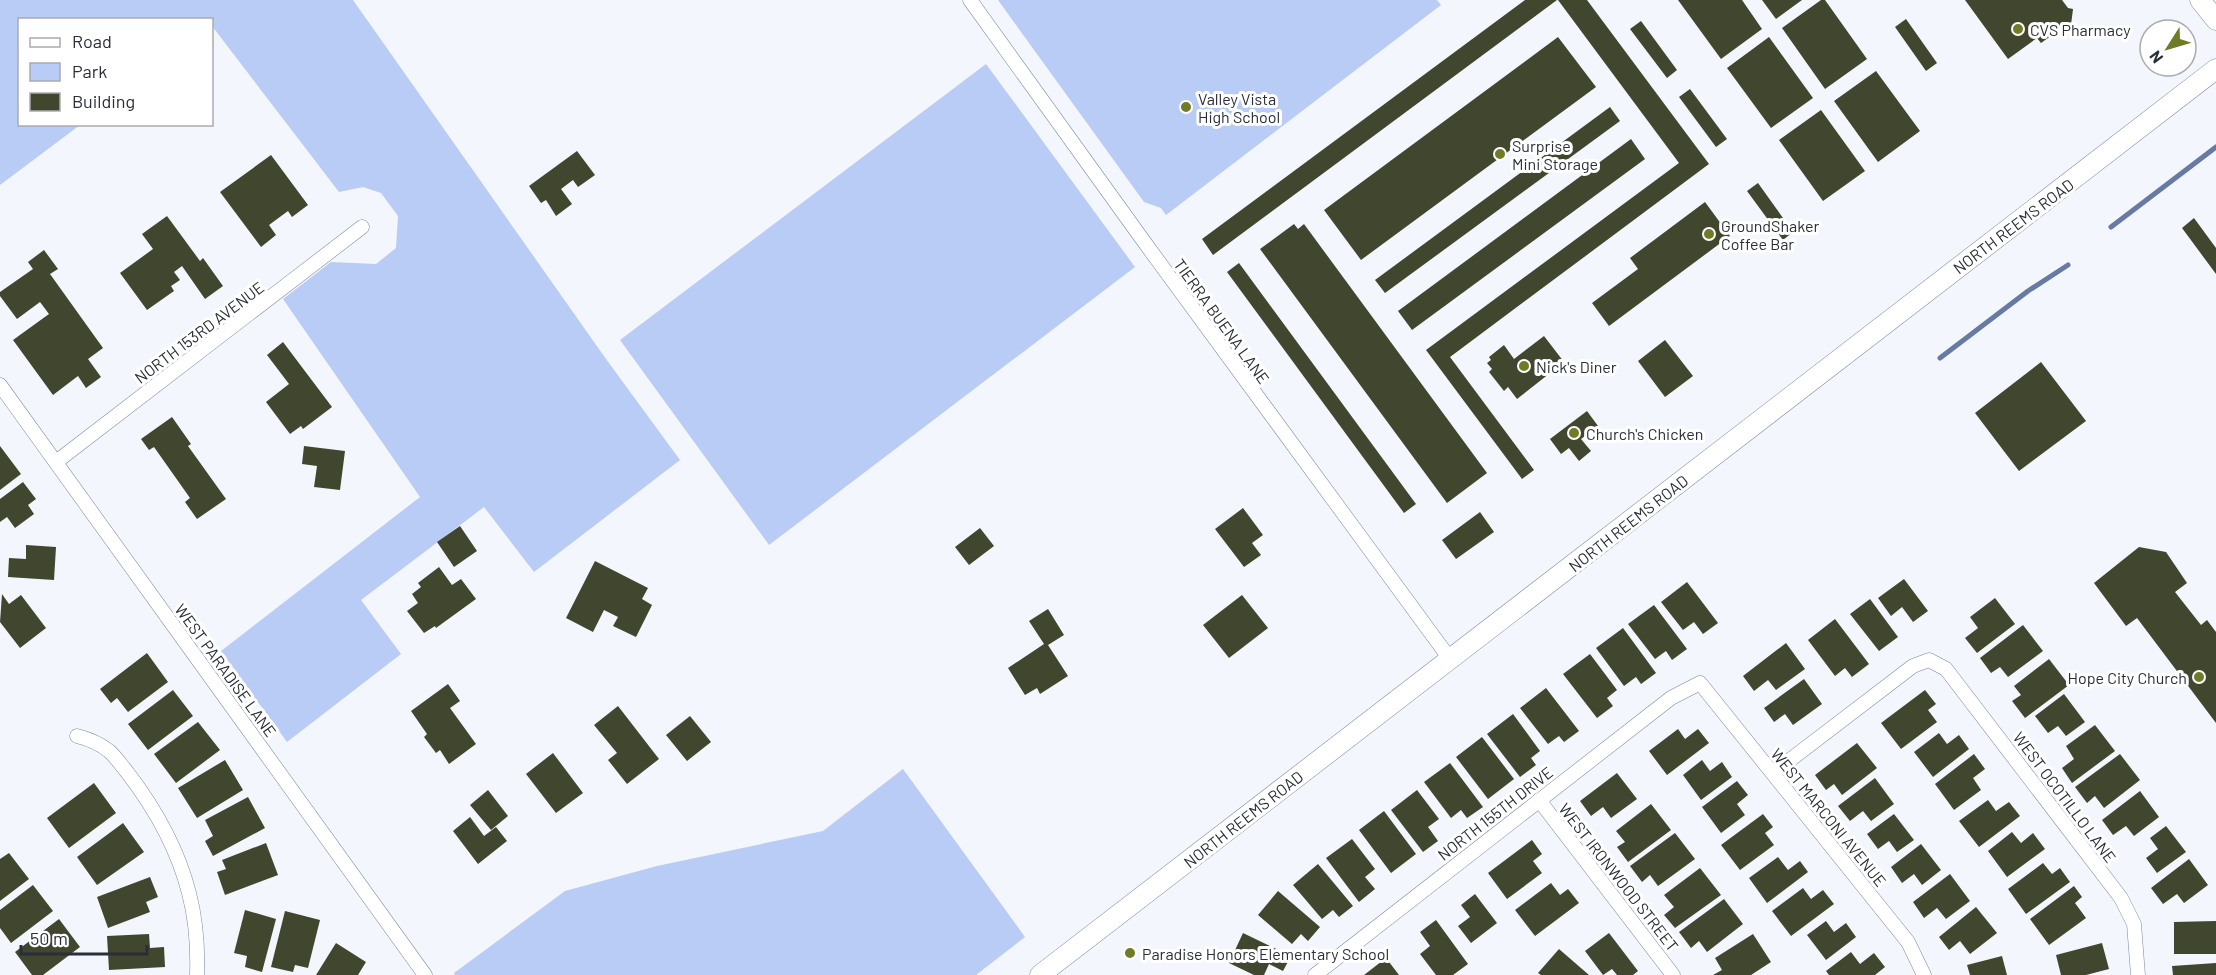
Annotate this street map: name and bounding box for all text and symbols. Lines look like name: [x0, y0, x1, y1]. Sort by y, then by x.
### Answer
legend: [18, 18, 213, 126]
north arrow: [2138, 18, 2198, 78]
place label: CVS Pharmacy: [2030, 20, 2131, 39]
marker: CVS Pharmacy: [2011, 22, 2025, 36]
text: Road: [72, 30, 112, 52]
text: N: [2145, 47, 2166, 67]
text: Park: [72, 60, 107, 82]
place label: Valley Vista High School: [1198, 89, 1280, 126]
text: Building: [72, 90, 135, 112]
marker: Valley Vista High School: [1179, 100, 1193, 114]
place label: Surprise Mini Storage: [1512, 136, 1598, 173]
marker: Surprise Mini Storage: [1493, 147, 1507, 161]
street label: NORTH REEMS ROAD: [1949, 175, 2077, 277]
place label: GroundShaker Coffee Bar: [1721, 216, 1819, 253]
marker: GroundShaker Coffee Bar: [1702, 227, 1716, 241]
street label: TIERRA BUENA LANE: [1170, 255, 1274, 387]
street label: NORTH 153RD AVENUE: [131, 277, 267, 387]
place label: Nick's Diner: [1536, 357, 1617, 376]
marker: Nick's Diner: [1517, 359, 1531, 373]
place label: Church's Chicken: [1586, 424, 1703, 443]
marker: Church's Chicken: [1567, 426, 1581, 440]
street label: NORTH REEMS ROAD: [1565, 471, 1691, 575]
street label: WEST PARADISE LANE: [171, 600, 281, 740]
place label: Hope City Church: [2068, 668, 2187, 687]
marker: Hope City Church: [2192, 670, 2206, 684]
street label: WEST OCOTILLO LANE: [2010, 728, 2120, 866]
street label: WEST MARCONI AVENUE: [1767, 744, 1891, 890]
street label: NORTH 155TH DRIVE: [1434, 762, 1556, 864]
street label: NORTH REEMS ROAD: [1180, 767, 1306, 871]
street label: WEST IRONWOOD STREET: [1555, 799, 1683, 955]
scale bar: [21, 918, 147, 956]
text: 50 m: [30, 927, 68, 949]
place label: Paradise Honors Elementary School: [1142, 944, 1389, 963]
marker: Paradise Honors Elementary School: [1123, 946, 1137, 960]

